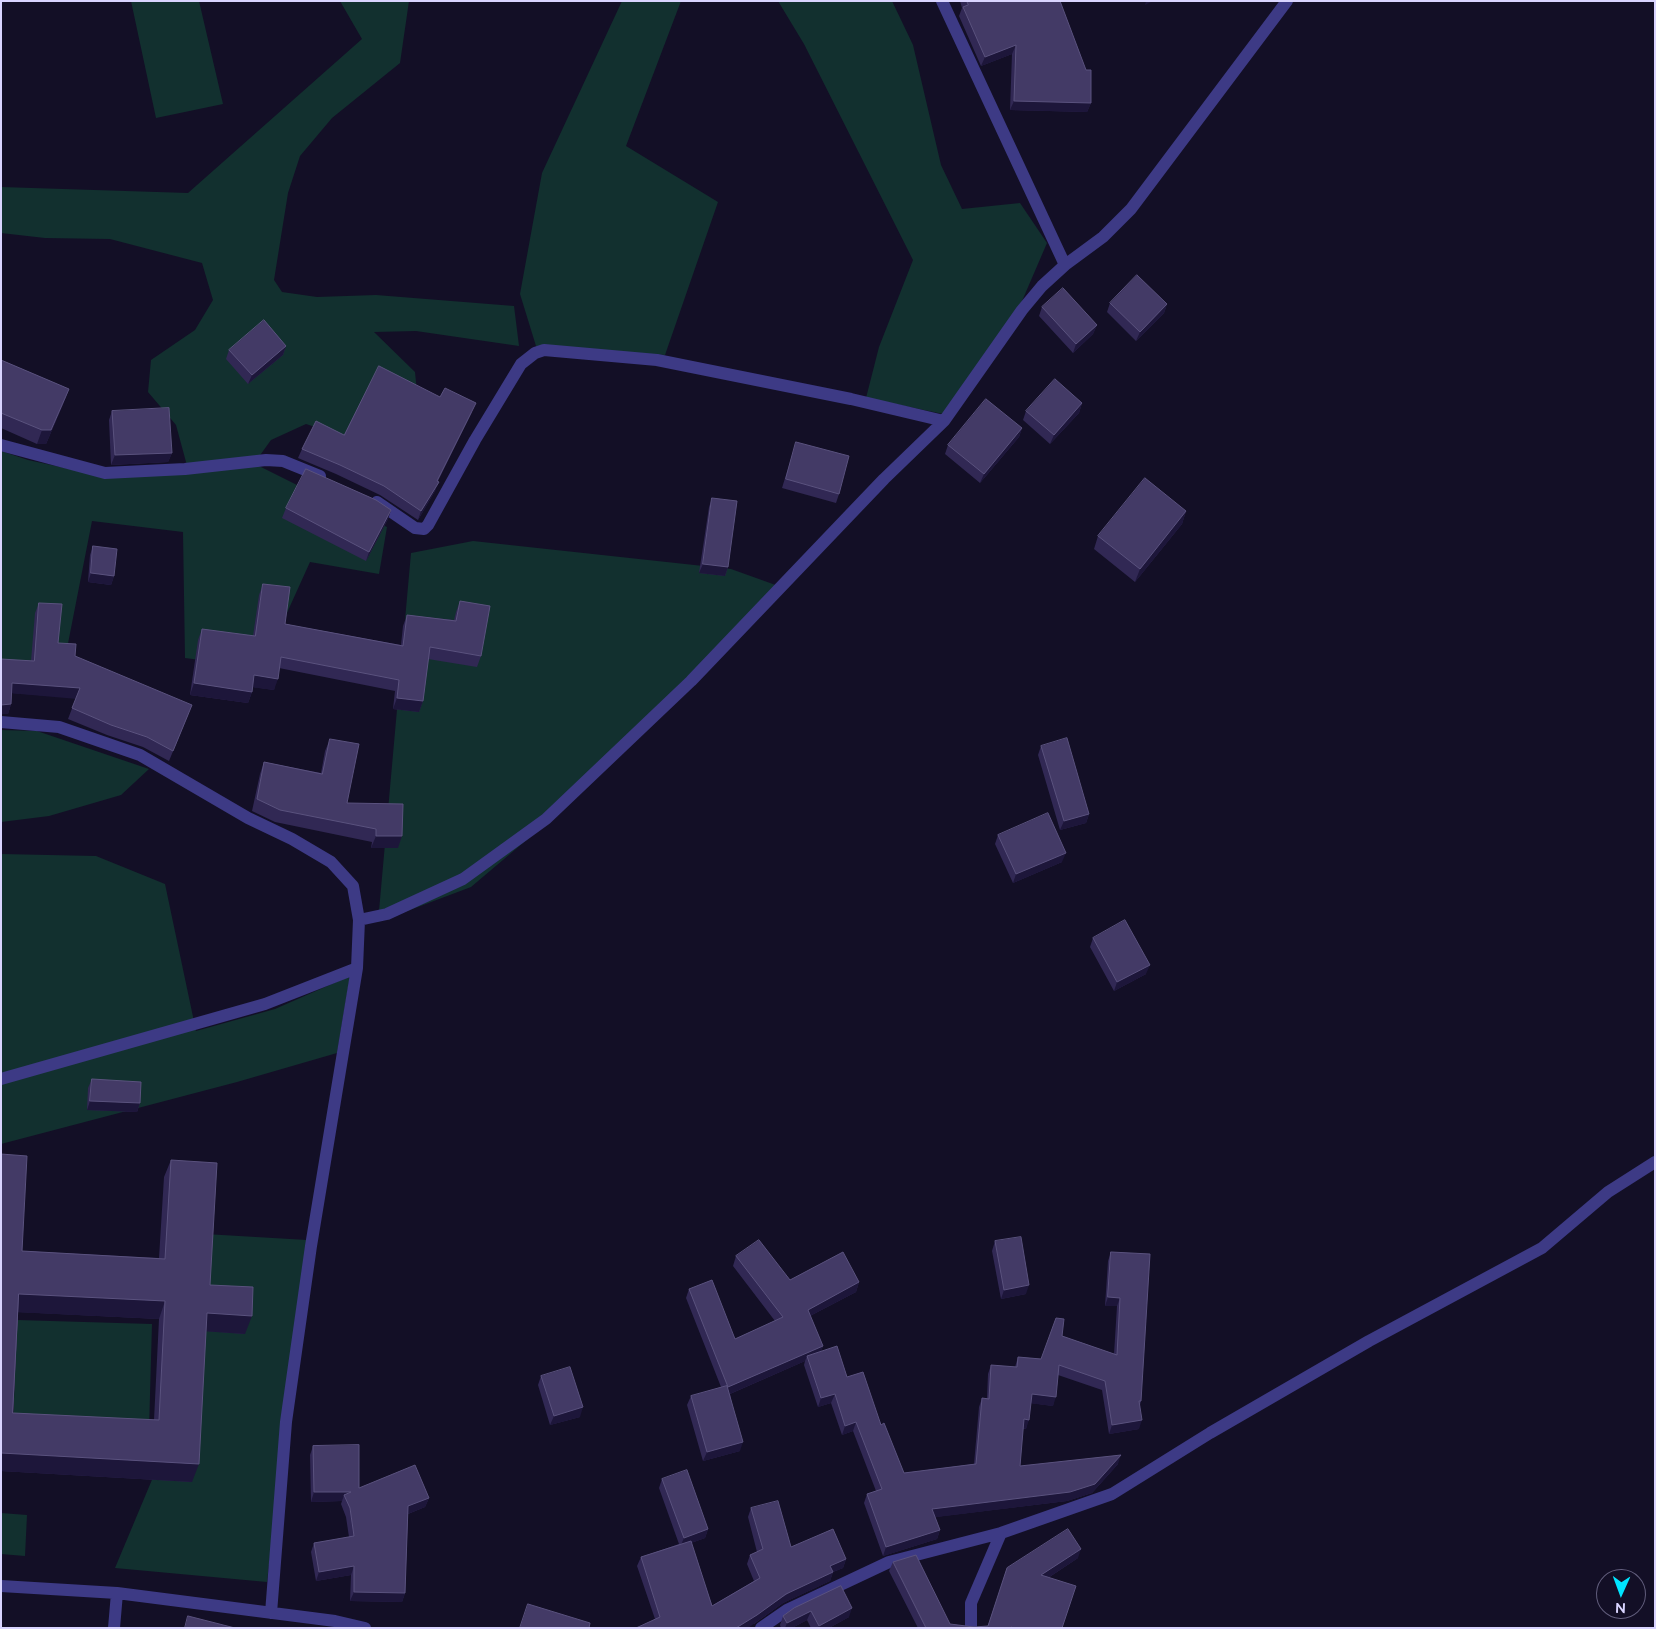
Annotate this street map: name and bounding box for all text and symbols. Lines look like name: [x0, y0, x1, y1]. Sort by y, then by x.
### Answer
north arrow: [1596, 1569, 1646, 1619]
text: N: [1615, 1600, 1626, 1616]

